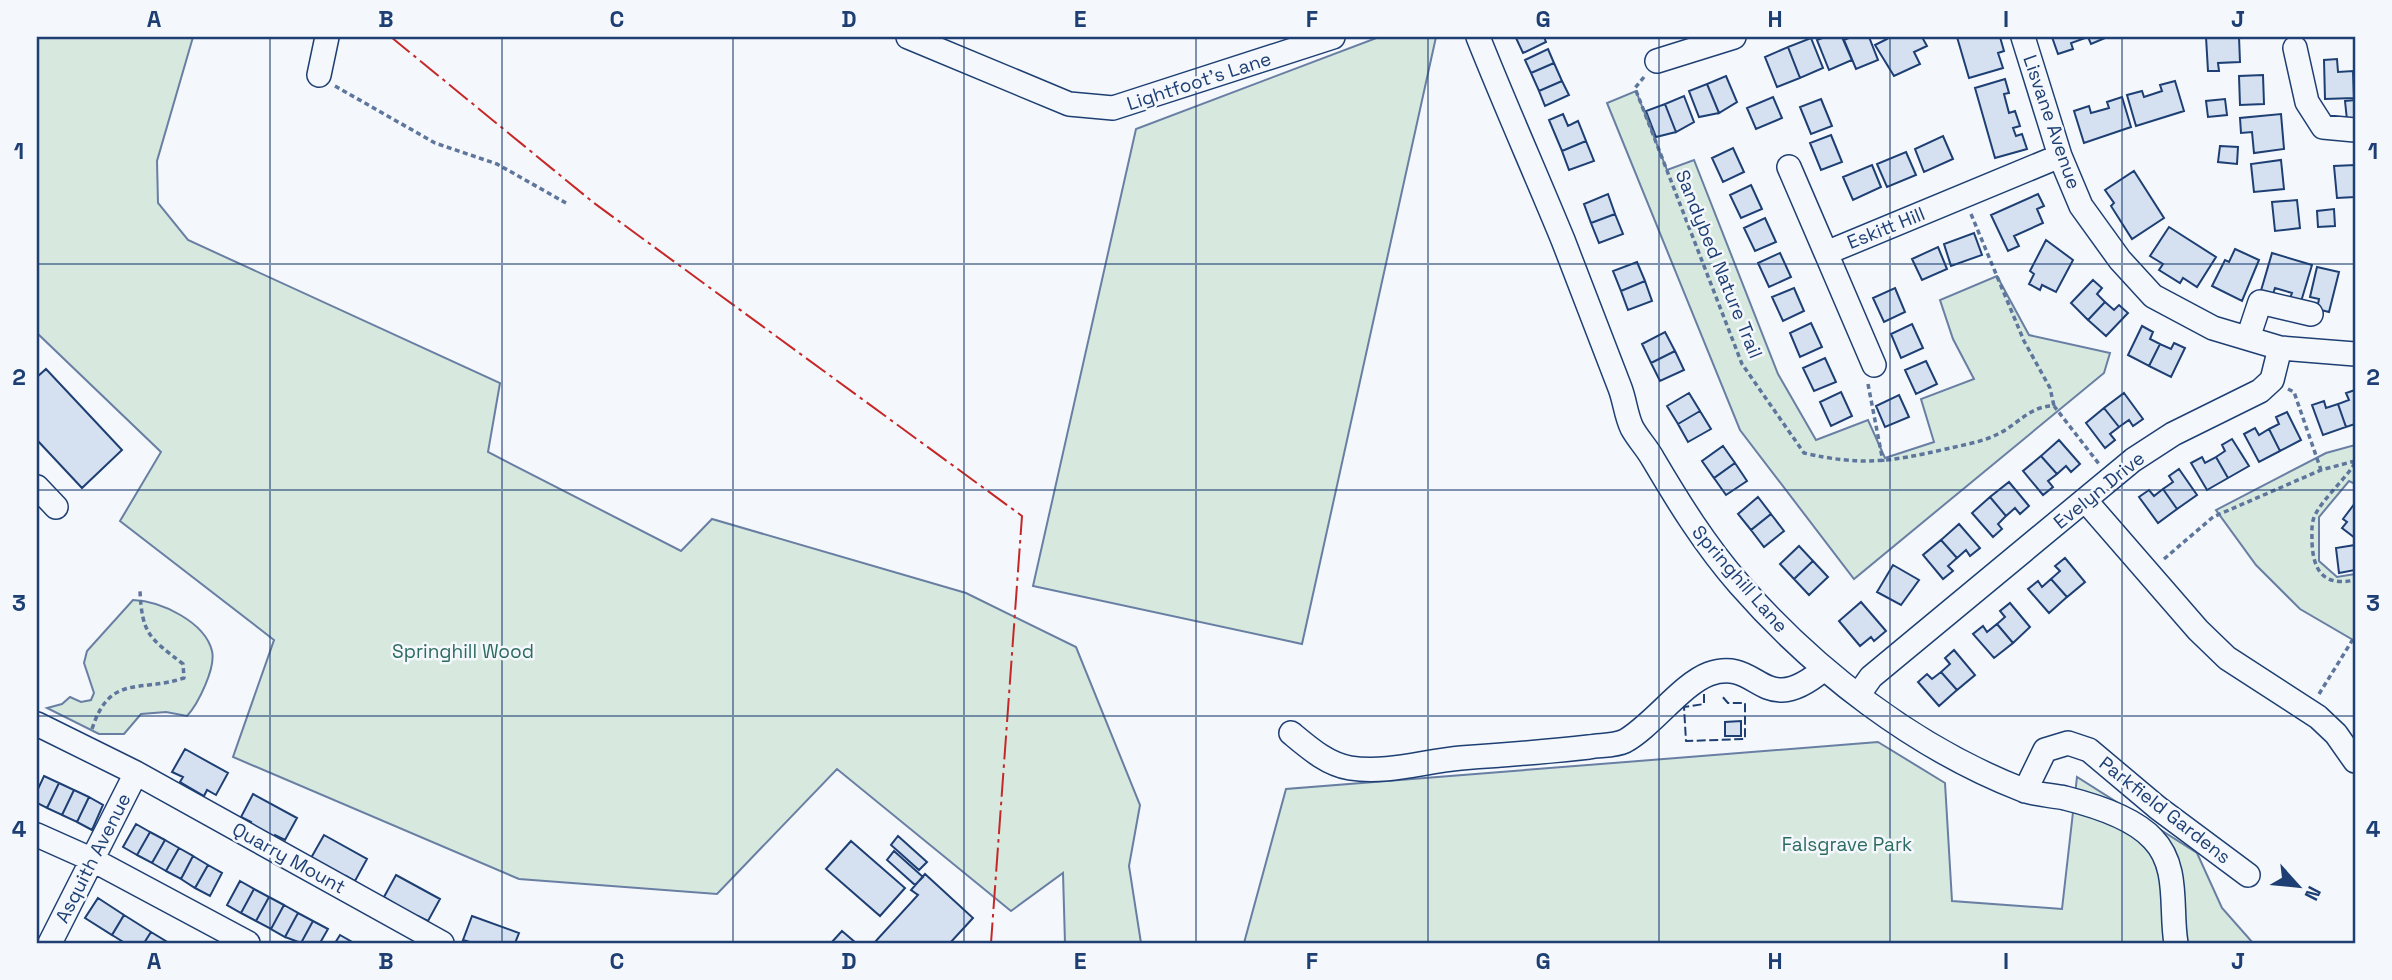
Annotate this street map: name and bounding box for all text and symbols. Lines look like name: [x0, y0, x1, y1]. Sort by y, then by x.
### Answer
text: A: [147, 4, 162, 34]
text: B: [378, 4, 394, 34]
text: C: [610, 4, 624, 34]
text: D: [841, 4, 857, 34]
text: E: [1074, 4, 1086, 34]
text: F: [1306, 4, 1318, 34]
text: G: [1535, 4, 1551, 34]
text: H: [1767, 4, 1783, 34]
text: I: [2003, 4, 2009, 34]
text: J: [2231, 4, 2245, 34]
street label: Lightfoot's Lane: [1124, 46, 1274, 116]
street label: Lisvane Avenue: [2017, 52, 2087, 192]
text: 1: [14, 136, 24, 166]
text: 1: [2368, 136, 2378, 166]
street label: Sandybed Nature Trail: [1670, 166, 1768, 362]
street label: Eskitt Hill: [1843, 201, 1929, 255]
text: 2: [12, 362, 26, 392]
text: 2: [2366, 362, 2380, 392]
street label: Evelyn Drive: [2048, 446, 2150, 534]
street label: Springhill Lane: [1687, 520, 1793, 638]
text: 3: [12, 588, 26, 618]
text: 3: [2366, 588, 2380, 618]
park label: Springhill Wood: [392, 639, 534, 664]
street label: Parkfield Gardens: [2094, 751, 2236, 869]
street label: Asquith Avenue: [49, 789, 137, 927]
text: 4: [12, 814, 27, 844]
text: 4: [2366, 814, 2381, 844]
street label: Quarry Mount: [228, 817, 350, 899]
park label: Falsgrave Park: [1782, 832, 1912, 857]
north arrow: [2262, 850, 2332, 920]
text: N: [2299, 882, 2327, 905]
text: A: [147, 946, 162, 976]
text: B: [378, 946, 394, 976]
text: C: [610, 946, 624, 976]
text: D: [841, 946, 857, 976]
text: E: [1074, 946, 1086, 976]
text: F: [1306, 946, 1318, 976]
text: G: [1535, 946, 1551, 976]
text: H: [1767, 946, 1783, 976]
text: I: [2003, 946, 2009, 976]
text: J: [2231, 946, 2245, 976]

